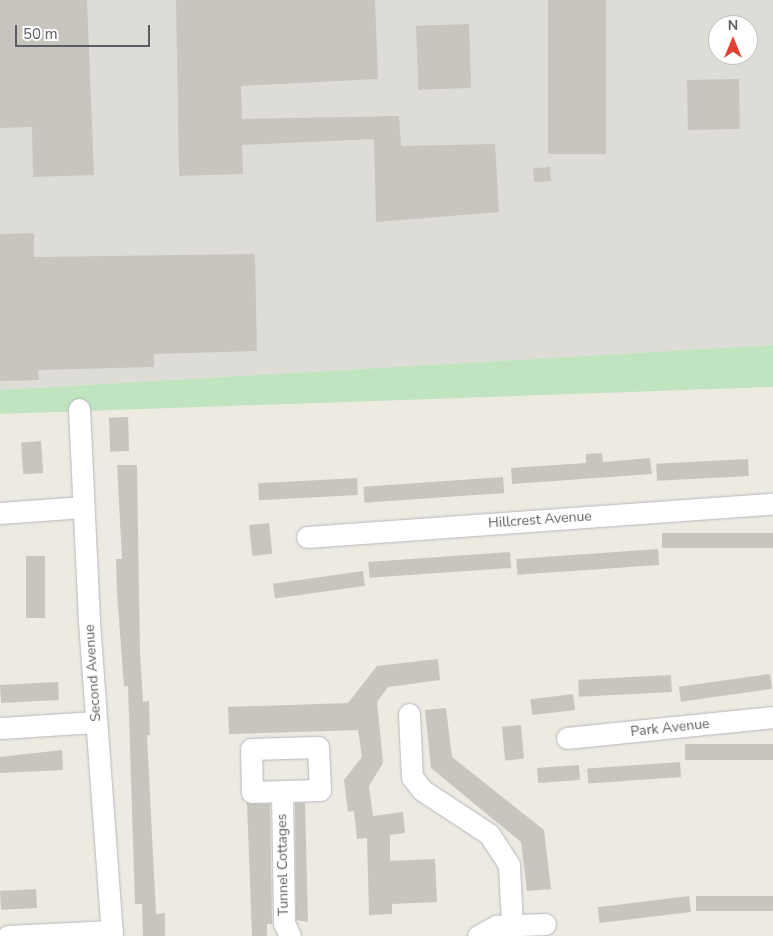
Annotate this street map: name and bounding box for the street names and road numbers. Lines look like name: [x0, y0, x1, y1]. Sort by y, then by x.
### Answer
street label: Hillcrest Avenue: [488, 508, 592, 532]
street label: Second Avenue: [81, 624, 105, 722]
street label: Park Avenue: [630, 716, 710, 740]
street label: Tunnel Cottages: [274, 814, 292, 916]

